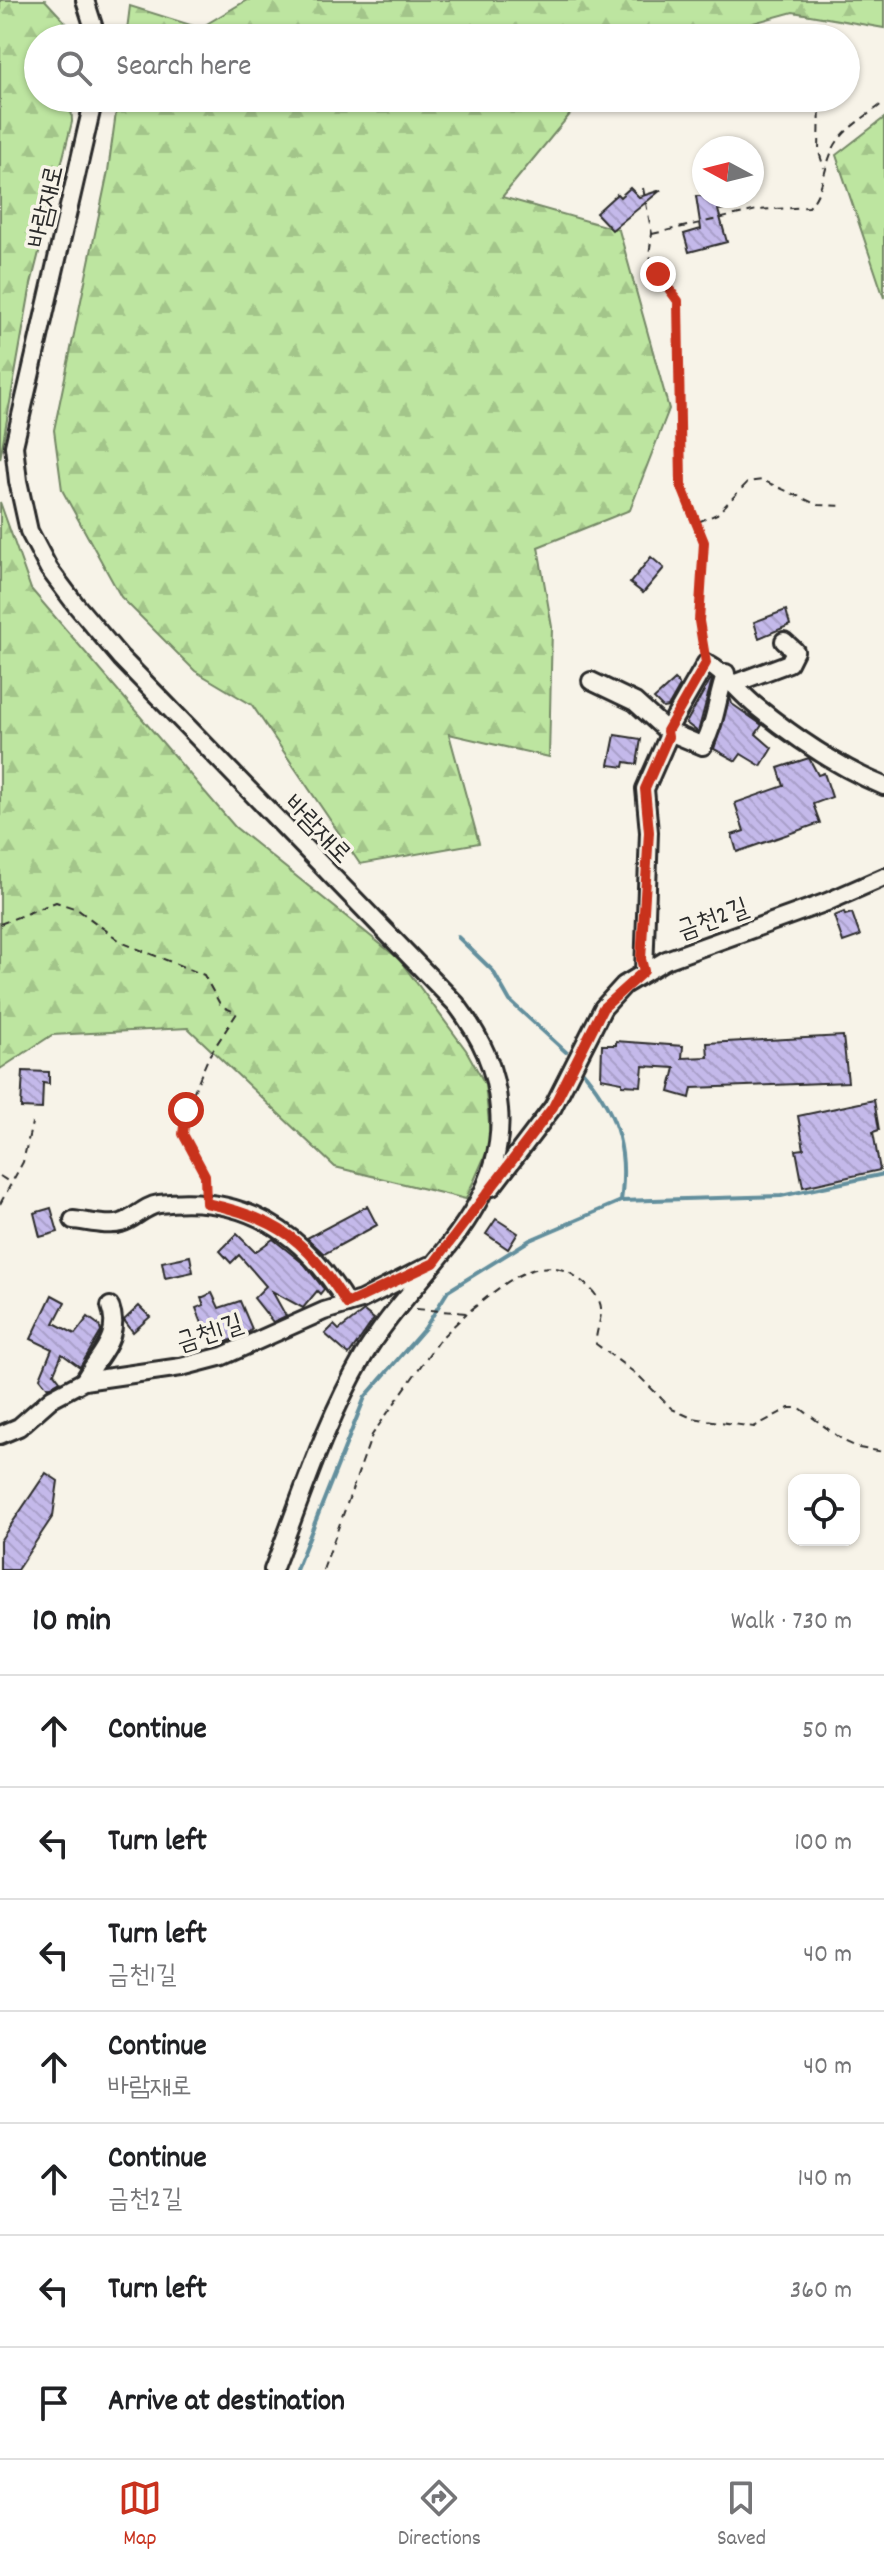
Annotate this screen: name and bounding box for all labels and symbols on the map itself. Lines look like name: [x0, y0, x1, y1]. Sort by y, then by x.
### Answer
north arrow: [692, 136, 764, 208]
street label: 바람재로: [20, 162, 75, 252]
route end: [640, 256, 676, 292]
street label: 바람재로: [274, 787, 359, 873]
street label: 금천2길: [672, 890, 754, 950]
route start: [168, 1092, 204, 1128]
street label: 금천1길: [172, 1306, 248, 1363]

